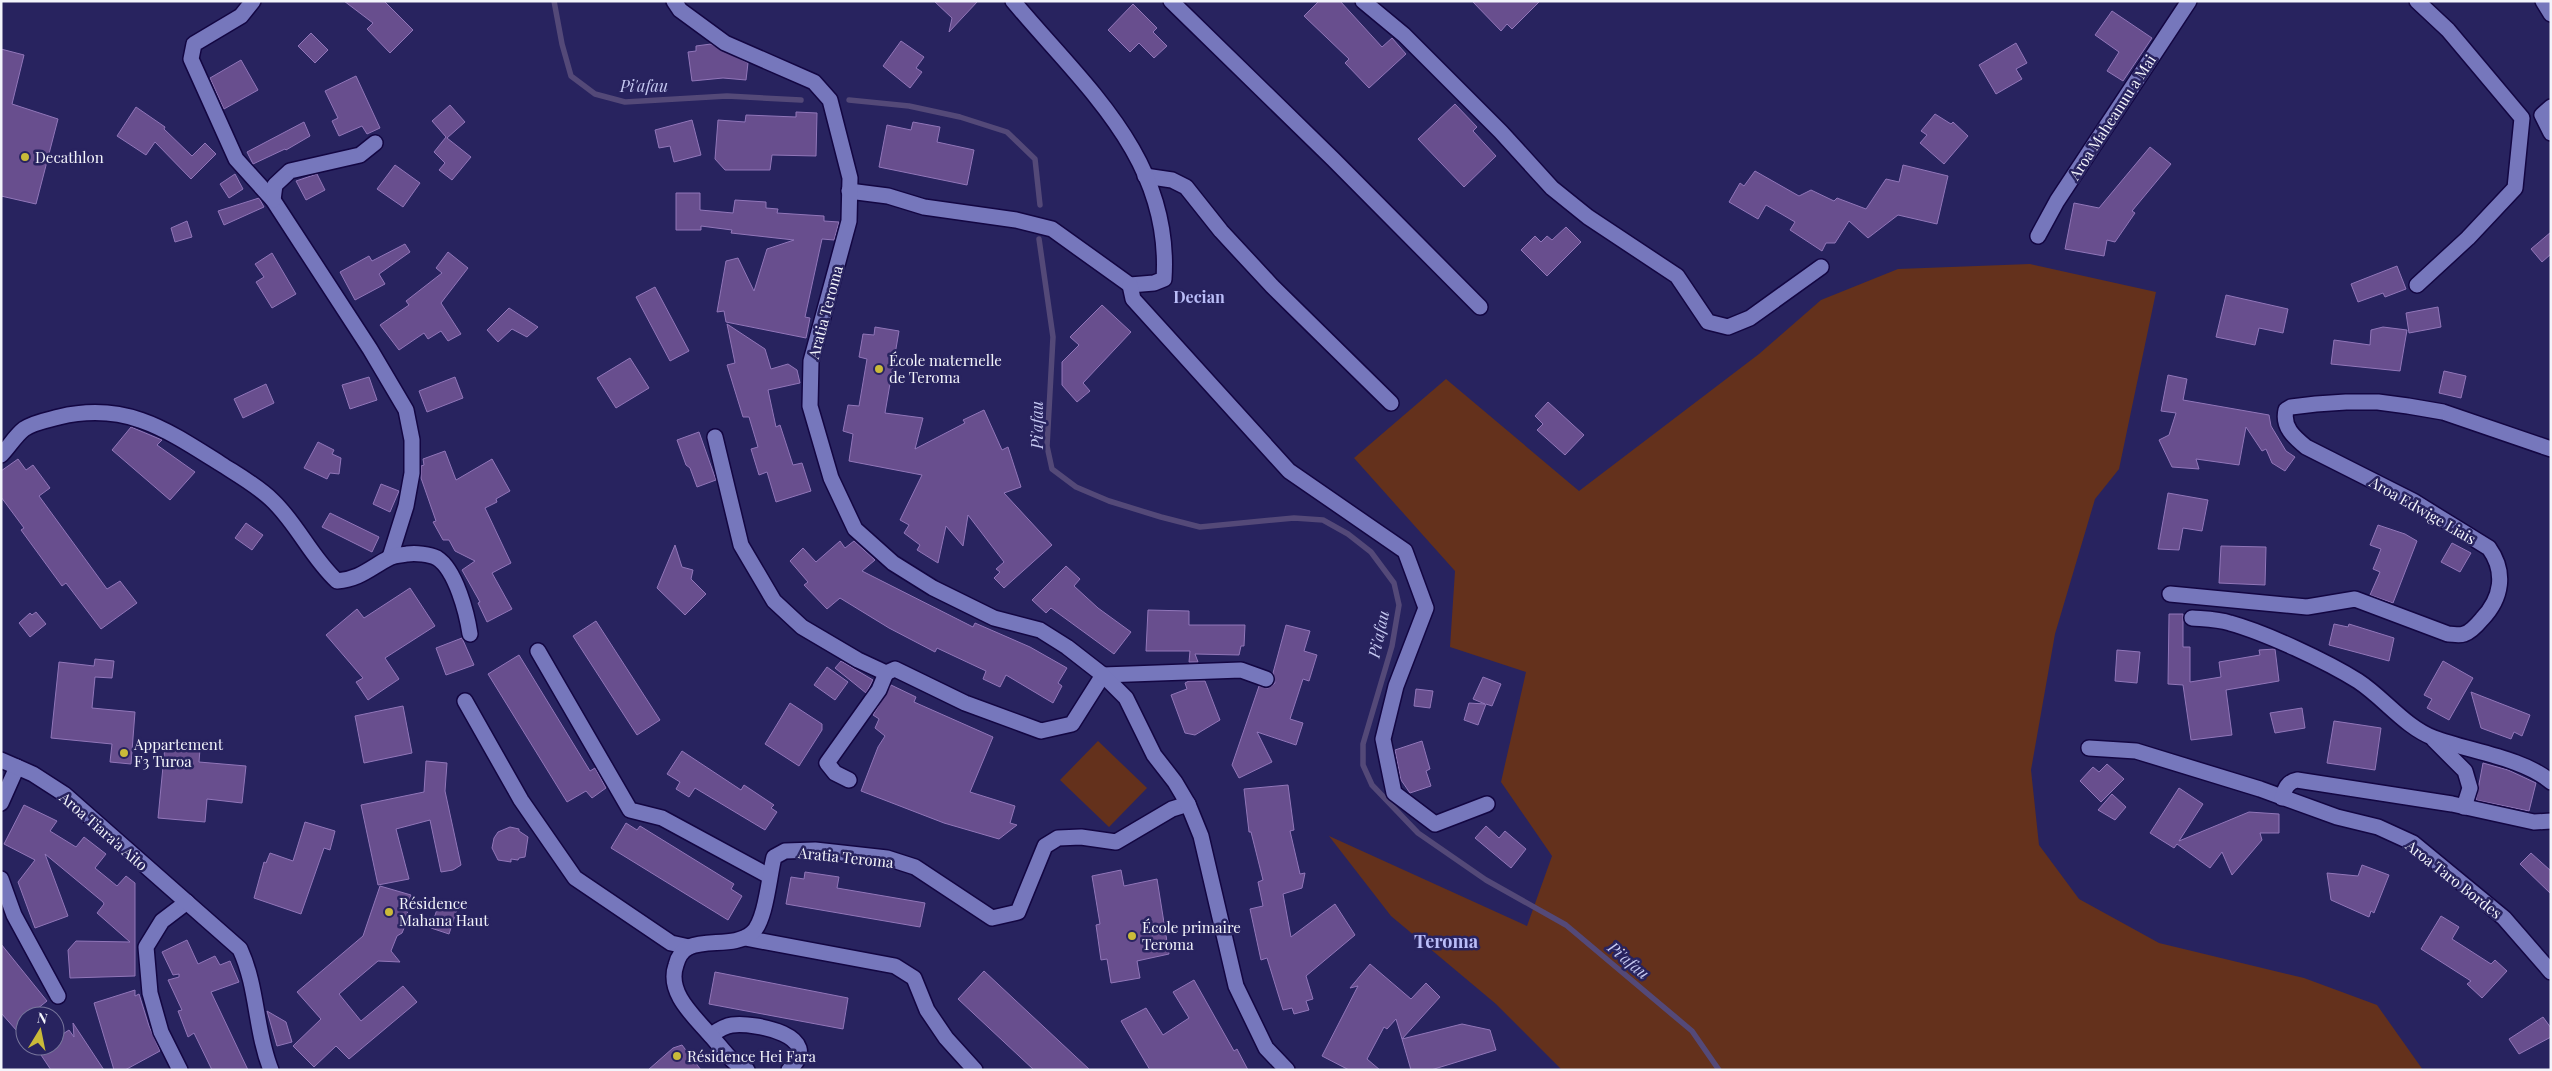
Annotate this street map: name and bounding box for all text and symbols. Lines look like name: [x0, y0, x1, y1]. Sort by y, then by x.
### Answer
street label: Aroa Maheanuu a Mai: [2063, 50, 2160, 184]
water label: Pi'afau: [619, 75, 668, 96]
place label: Decathlon: [35, 147, 104, 167]
marker: Decathlon: [19, 151, 31, 163]
street label: Aratia Teroma: [803, 263, 847, 362]
district label: Decian: [1173, 286, 1225, 307]
place label: École maternelle de Teroma: [889, 350, 1002, 387]
marker: École maternelle de Teroma: [873, 363, 885, 375]
water label: Pi'afau: [1026, 401, 1047, 450]
street label: Aroa Edwige Liais: [2365, 471, 2480, 549]
water label: Pi'afau: [1363, 608, 1393, 661]
place label: Appartement F3 Turoa: [133, 734, 224, 771]
marker: Appartement F3 Turoa: [118, 747, 130, 759]
street label: Aroa Tiara'a Aito: [55, 787, 152, 875]
street label: Aroa Taro Bordes: [2401, 835, 2506, 923]
street label: Aratia Teroma: [796, 842, 895, 872]
place label: Résidence Mahana Haut: [399, 893, 489, 930]
marker: Résidence Mahana Haut: [383, 906, 395, 918]
place label: École primaire Teroma: [1142, 917, 1241, 954]
district label: Teroma: [1414, 929, 1479, 953]
marker: École primaire Teroma: [1126, 930, 1138, 942]
water label: Pi'afau: [1603, 936, 1654, 983]
north arrow: [15, 1006, 65, 1056]
text: N: [36, 1007, 49, 1028]
place label: Résidence Hei Fara: [687, 1046, 817, 1066]
marker: Résidence Hei Fara: [671, 1050, 683, 1062]

